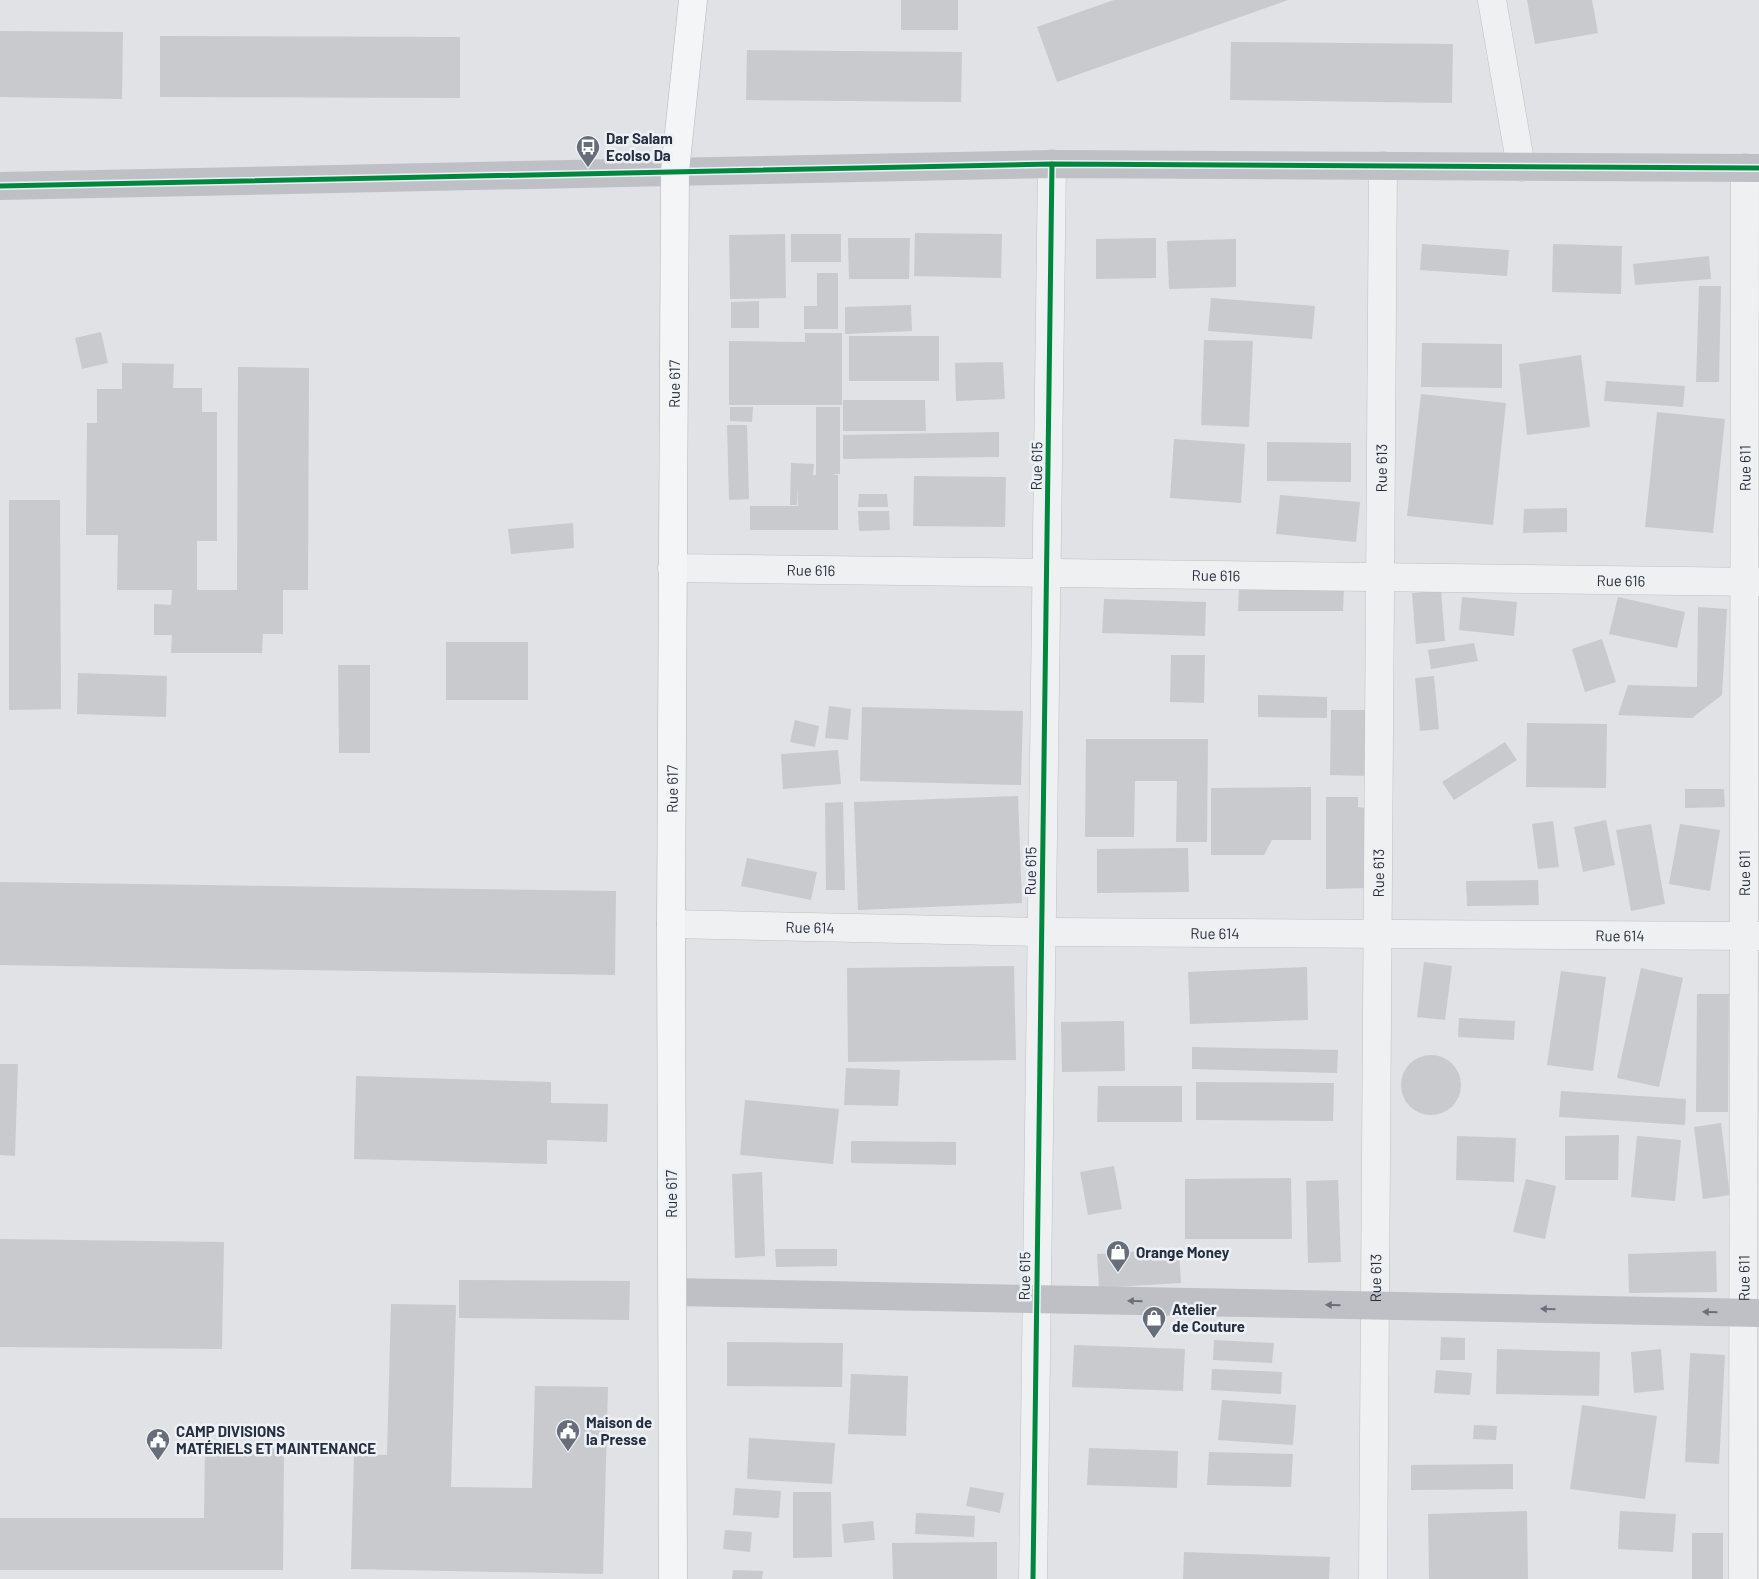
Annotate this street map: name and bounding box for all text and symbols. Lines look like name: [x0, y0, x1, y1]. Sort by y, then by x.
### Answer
place label: Dar Salam Ecolso Da: [606, 129, 673, 164]
bus stop icon: Dar Salam Ecolso Da: [575, 134, 601, 168]
street label: Rue 617: [665, 360, 683, 408]
street label: Rue 615: [1027, 442, 1045, 490]
street label: Rue 613: [1372, 444, 1390, 492]
street label: Rue 611: [1736, 445, 1754, 491]
street label: Rue 616: [787, 560, 835, 579]
street label: Rue 616: [1191, 566, 1240, 584]
street label: Rue 616: [1596, 571, 1645, 590]
street label: Rue 617: [663, 765, 681, 813]
street label: Rue 615: [1021, 847, 1039, 895]
street label: Rue 613: [1369, 849, 1387, 897]
street label: Rue 611: [1735, 850, 1753, 896]
street label: Rue 614: [785, 917, 835, 937]
street label: Rue 614: [1190, 924, 1240, 942]
street label: Rue 614: [1595, 926, 1645, 944]
street label: Rue 617: [662, 1170, 680, 1218]
shop icon: Orange Money: [1105, 1239, 1131, 1273]
place label: Orange Money: [1136, 1243, 1230, 1261]
street label: Rue 615: [1015, 1252, 1033, 1300]
street label: Rue 613: [1366, 1254, 1384, 1302]
street label: Rue 611: [1734, 1255, 1752, 1301]
one-way arrow: [1127, 1296, 1143, 1304]
place label: Atelier de Couture: [1172, 1300, 1245, 1335]
one-way arrow: [1325, 1301, 1341, 1309]
shop icon: Atelier de Couture: [1141, 1305, 1167, 1339]
one-way arrow: [1540, 1305, 1556, 1313]
one-way arrow: [1702, 1308, 1718, 1316]
place label: Maison de la Presse: [586, 1413, 652, 1448]
public building icon: Maison de la Presse: [555, 1418, 581, 1452]
place label: CAMP DIVISIONS MATÉRIELS ET MAINTENANCE: [176, 1422, 376, 1457]
public building icon: CAMP DIVISIONS MATÉRIELS ET MAINTENANCE: [145, 1427, 171, 1461]

